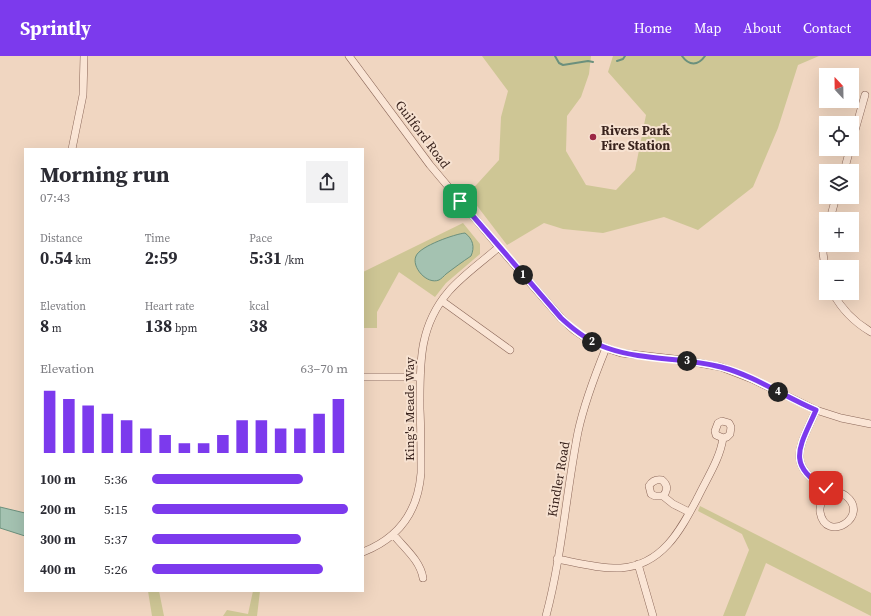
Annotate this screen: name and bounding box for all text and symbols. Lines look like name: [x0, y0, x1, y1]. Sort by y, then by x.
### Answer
text: Sprintly: [20, 15, 91, 41]
text: Home: [634, 18, 672, 38]
text: Map: [694, 18, 721, 38]
text: About: [743, 18, 781, 38]
text: Contact: [803, 18, 851, 38]
north arrow: [819, 68, 859, 108]
map controls: [819, 68, 859, 300]
street label: Guilford Road: [391, 97, 454, 172]
button: locate: [819, 116, 859, 156]
place label: Rivers Park Fire Station: [601, 122, 670, 154]
marker: Rivers Park Fire Station: [588, 132, 598, 142]
text: Morning run: [40, 159, 170, 189]
button: share: [306, 161, 348, 203]
button: layers: [819, 164, 859, 204]
pin: [443, 184, 477, 218]
text: 07:43: [40, 189, 70, 206]
icon: arrive: [449, 190, 471, 212]
button: +: [819, 212, 859, 252]
text: Distance: [40, 231, 83, 246]
text: Time: [145, 231, 170, 246]
text: Pace: [249, 231, 272, 246]
text: 0.54: [40, 246, 73, 270]
text: 2:59: [145, 246, 177, 270]
text: 5:31: [249, 246, 282, 270]
text: km: [73, 253, 91, 268]
text: /km: [282, 253, 304, 268]
button: −: [819, 260, 859, 300]
pin: 1: [513, 265, 533, 285]
text: 1: [520, 267, 526, 282]
text: Elevation: [40, 299, 86, 314]
text: Heart rate: [145, 299, 194, 314]
text: kcal: [249, 299, 269, 314]
text: 8: [40, 314, 49, 338]
text: 138: [145, 314, 172, 338]
text: 38: [249, 314, 268, 338]
text: m: [49, 321, 62, 336]
text: bpm: [172, 321, 197, 336]
pin: 2: [582, 332, 602, 352]
text: 2: [589, 334, 595, 349]
pin: 3: [677, 351, 697, 371]
text: 3: [684, 353, 690, 368]
street label: King's Meade Way: [401, 357, 418, 461]
text: Elevation: [40, 360, 94, 377]
text: 63–70 m: [301, 360, 348, 377]
pin: 4: [768, 382, 788, 402]
text: 4: [775, 384, 781, 399]
street label: Kindler Road: [543, 439, 574, 518]
text: 100 m: [40, 471, 76, 488]
text: 5:36: [104, 471, 127, 488]
pin: [809, 471, 843, 505]
icon: check: [815, 477, 837, 499]
text: 200 m: [40, 501, 76, 518]
text: 5:15: [104, 501, 127, 518]
text: 300 m: [40, 531, 76, 548]
text: 5:37: [104, 531, 127, 548]
text: 400 m: [40, 561, 76, 578]
text: 5:26: [104, 561, 127, 578]

